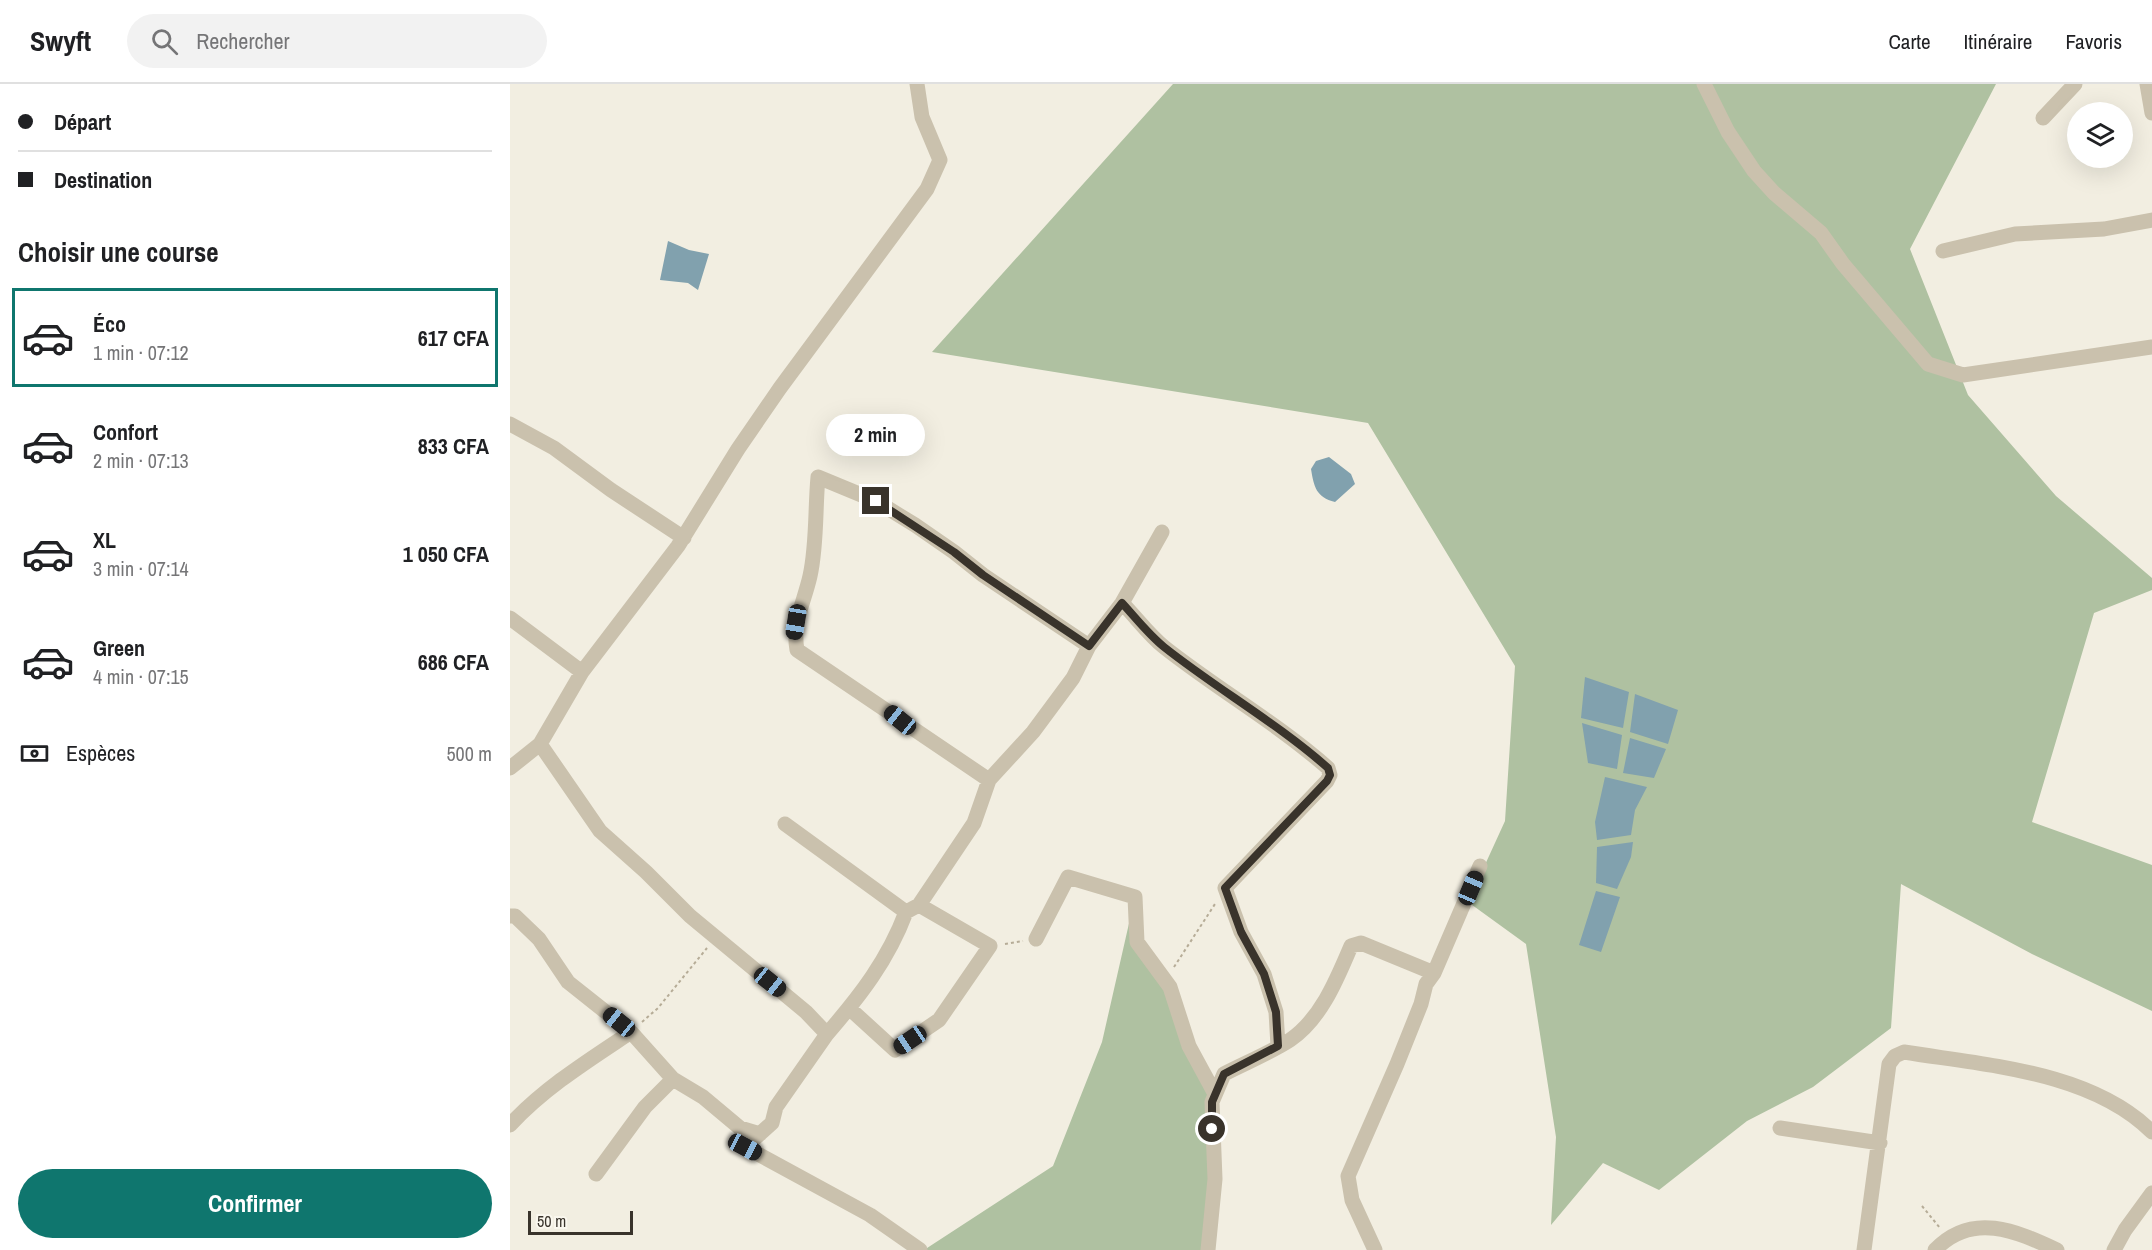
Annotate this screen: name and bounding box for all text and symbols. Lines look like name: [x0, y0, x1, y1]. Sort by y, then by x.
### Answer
search box: [127, 14, 547, 68]
text: Swyft: [30, 22, 91, 60]
icon: search: [148, 25, 181, 58]
text: Rechercher: [196, 26, 290, 56]
text: Carte: [1888, 27, 1931, 56]
text: Itinéraire: [1964, 27, 2032, 56]
text: Favoris: [2065, 27, 2122, 56]
map controls: [2067, 102, 2133, 168]
button: layers: [2067, 102, 2133, 168]
text: Départ: [54, 107, 111, 137]
text: Destination: [54, 165, 152, 195]
text: Choisir une course: [18, 234, 219, 270]
text: Éco: [93, 309, 126, 339]
icon: car: [21, 311, 75, 365]
text: 617 CFA: [418, 323, 489, 353]
text: 1 min · 07:12: [93, 339, 189, 366]
callout: 2 min: [826, 414, 926, 456]
text: Confort: [93, 417, 158, 447]
icon: car: [21, 419, 75, 473]
text: 2 min: [854, 421, 897, 448]
text: 833 CFA: [418, 431, 489, 461]
text: 2 min · 07:13: [93, 447, 189, 474]
route end: [862, 487, 889, 514]
text: XL: [93, 525, 116, 555]
icon: car: [21, 527, 75, 581]
text: 1 050 CFA: [403, 539, 489, 569]
text: 3 min · 07:14: [93, 555, 189, 582]
car: [784, 603, 808, 641]
text: Green: [93, 633, 145, 663]
icon: car: [21, 635, 75, 689]
text: 686 CFA: [418, 647, 489, 677]
text: 4 min · 07:15: [93, 663, 189, 690]
car: [880, 702, 920, 738]
icon: cash: [18, 737, 51, 770]
text: Espèces: [66, 738, 135, 768]
text: 500 m: [446, 740, 492, 767]
car: [1456, 868, 1486, 908]
car: [750, 964, 790, 1000]
car: [599, 1004, 639, 1040]
car: [890, 1022, 930, 1058]
route start: [1198, 1115, 1225, 1142]
car: [725, 1131, 765, 1163]
button: Confirmer: [18, 1169, 492, 1238]
scale bar: [528, 1208, 633, 1236]
text: 50 m: [537, 1210, 566, 1232]

